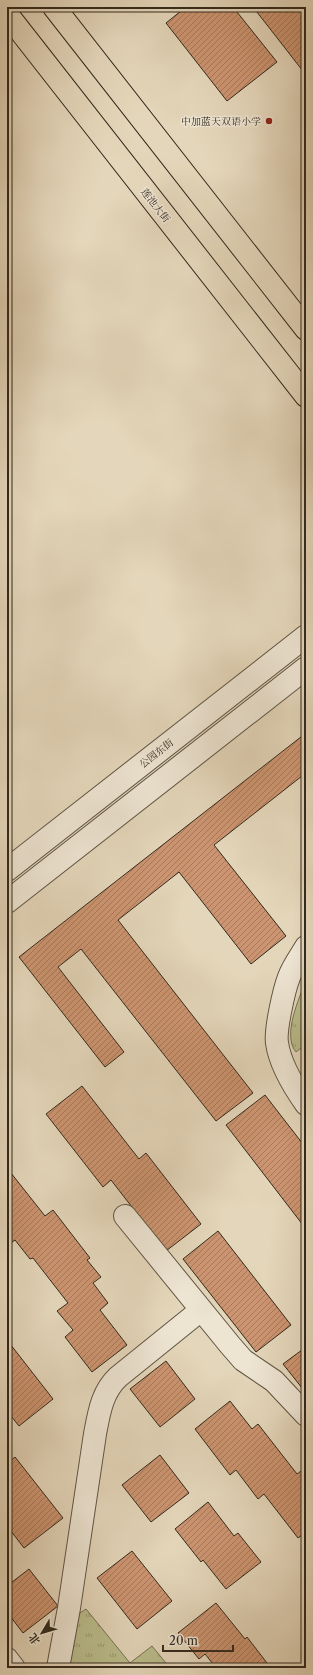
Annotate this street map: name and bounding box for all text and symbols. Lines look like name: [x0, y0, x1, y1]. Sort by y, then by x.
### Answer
place label: 中加蓝天双语小学: [181, 115, 261, 128]
marker: 中加蓝天双语小学: [264, 116, 274, 126]
street label: 莲池大街: [138, 186, 173, 225]
street label: 公园东街: [137, 736, 176, 771]
north arrow: [22, 1613, 62, 1653]
scale bar: [163, 1627, 233, 1653]
text: 北: [25, 1631, 43, 1648]
text: 20 m: [169, 1633, 198, 1648]

